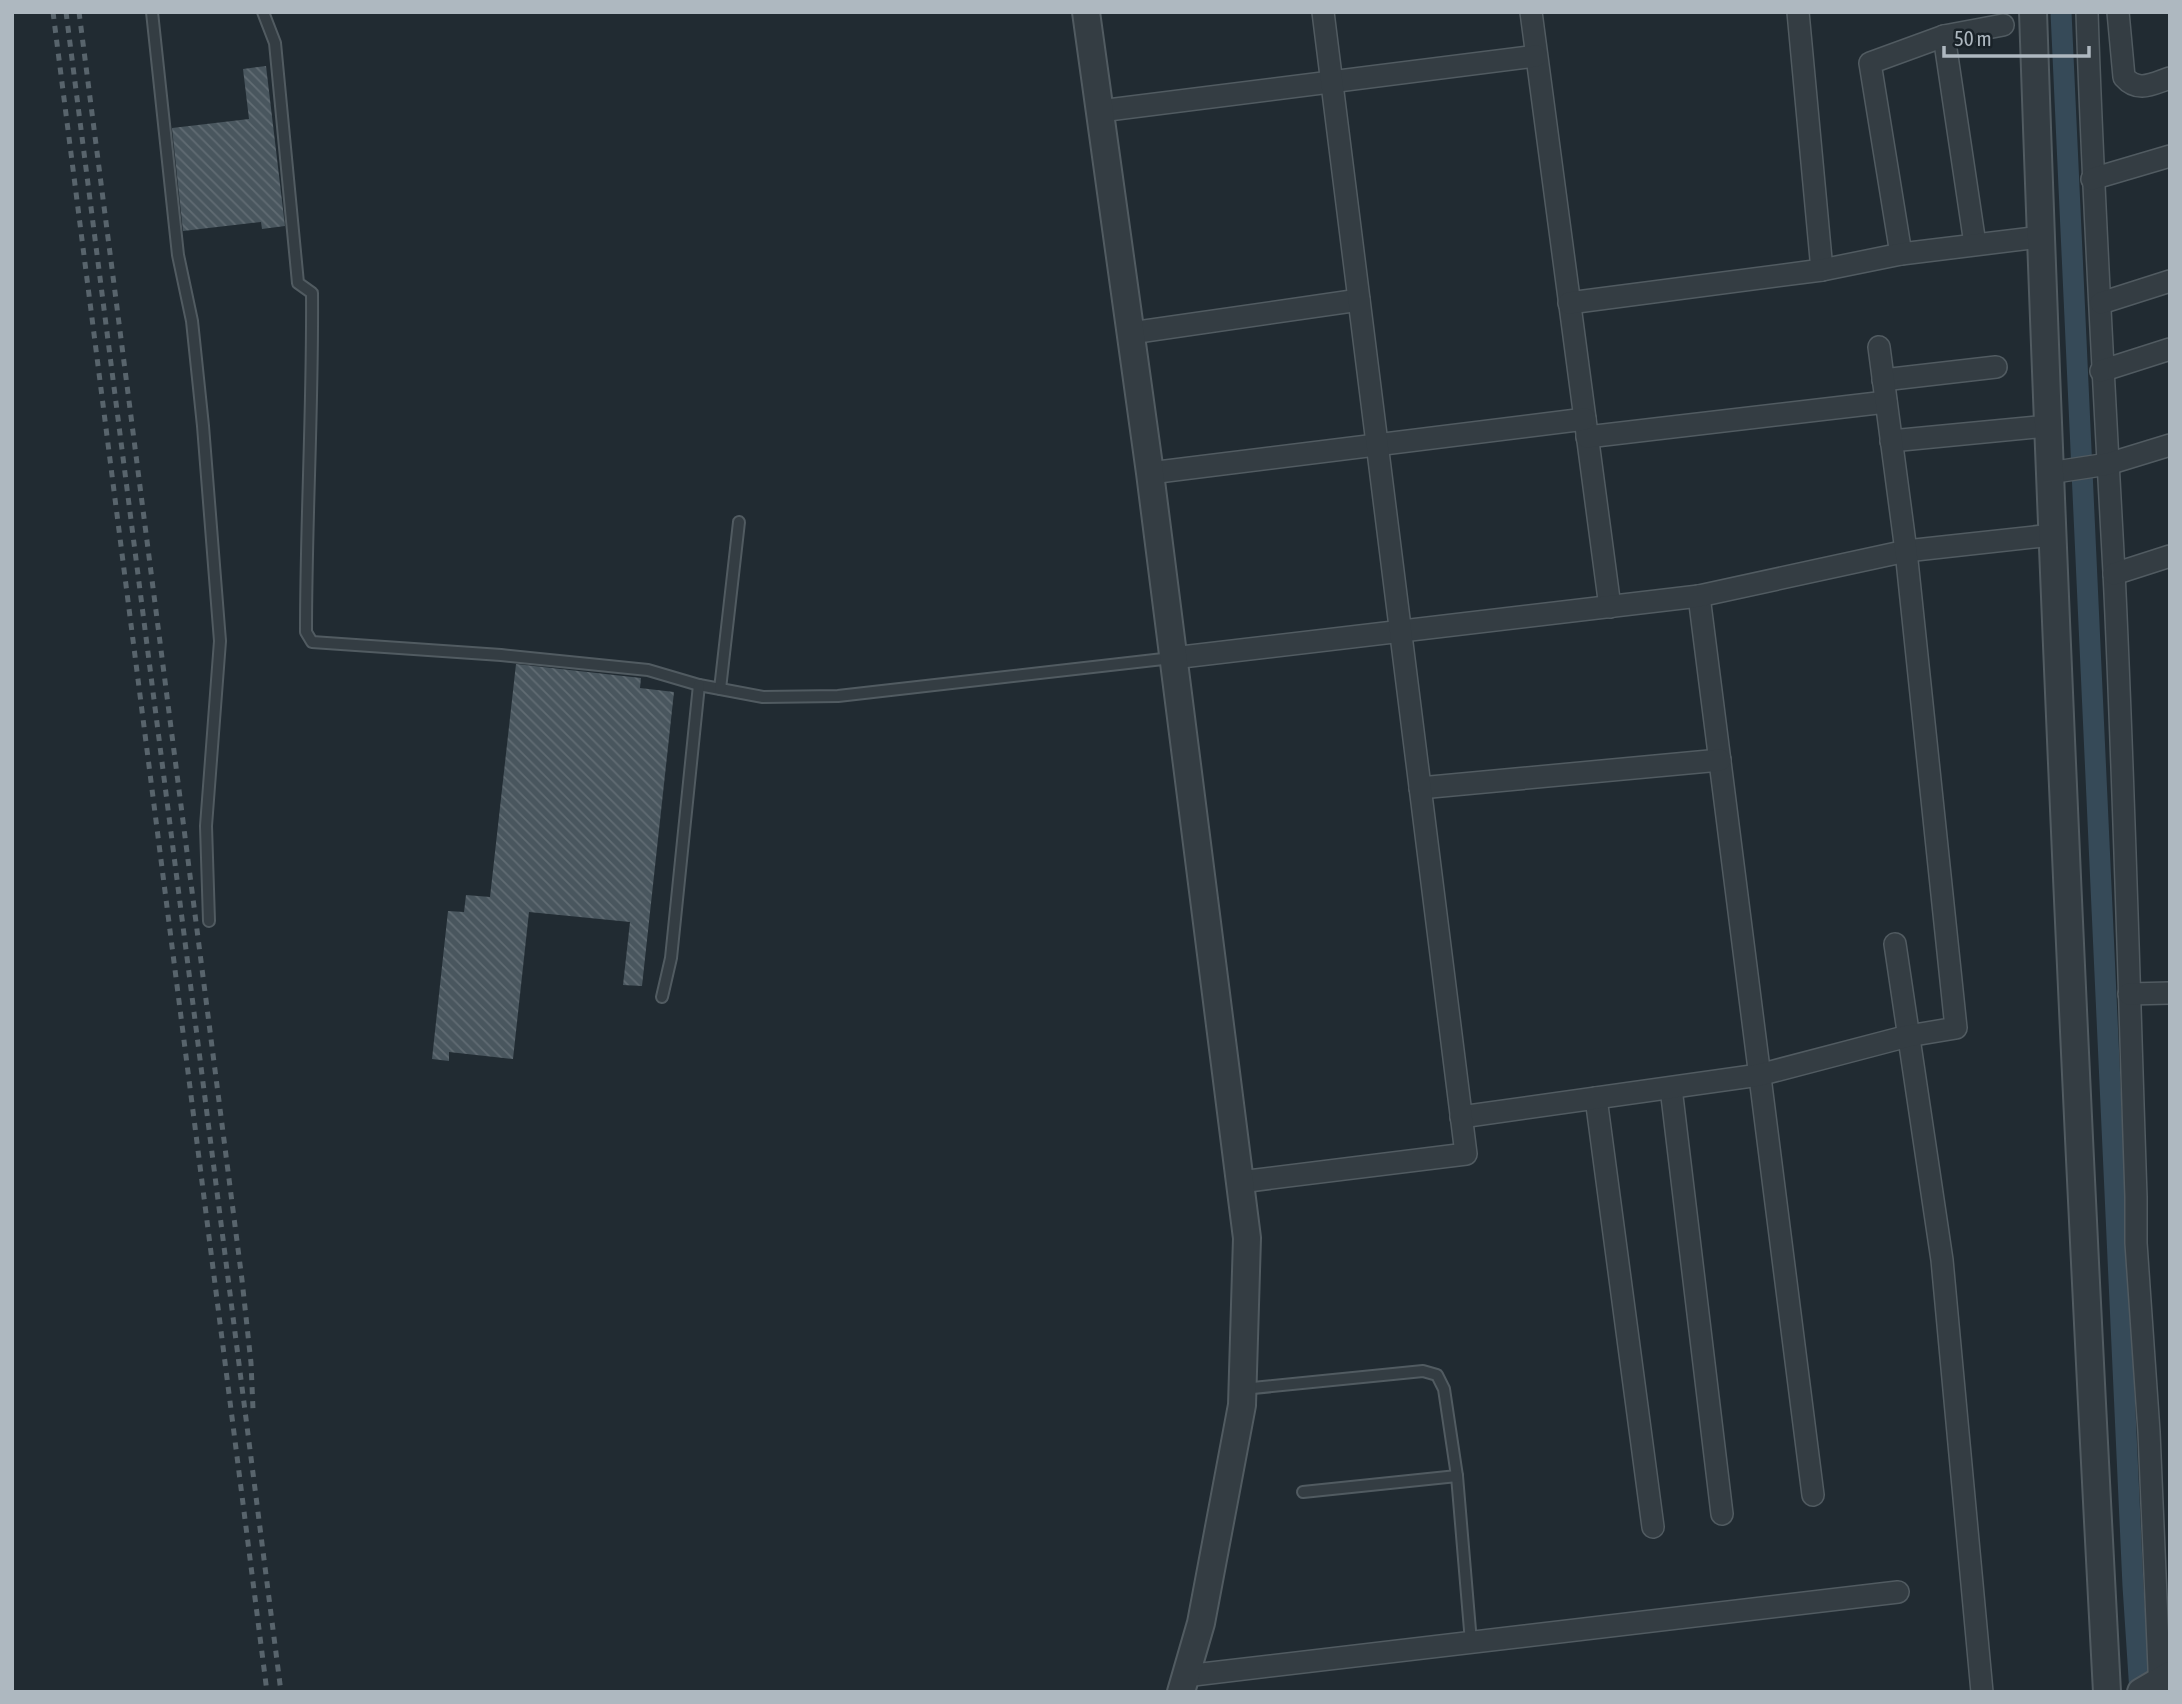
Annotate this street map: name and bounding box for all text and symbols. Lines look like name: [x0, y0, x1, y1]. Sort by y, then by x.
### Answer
scale bar: [1944, 14, 2089, 58]
text: 50 m: [1954, 26, 1992, 50]

